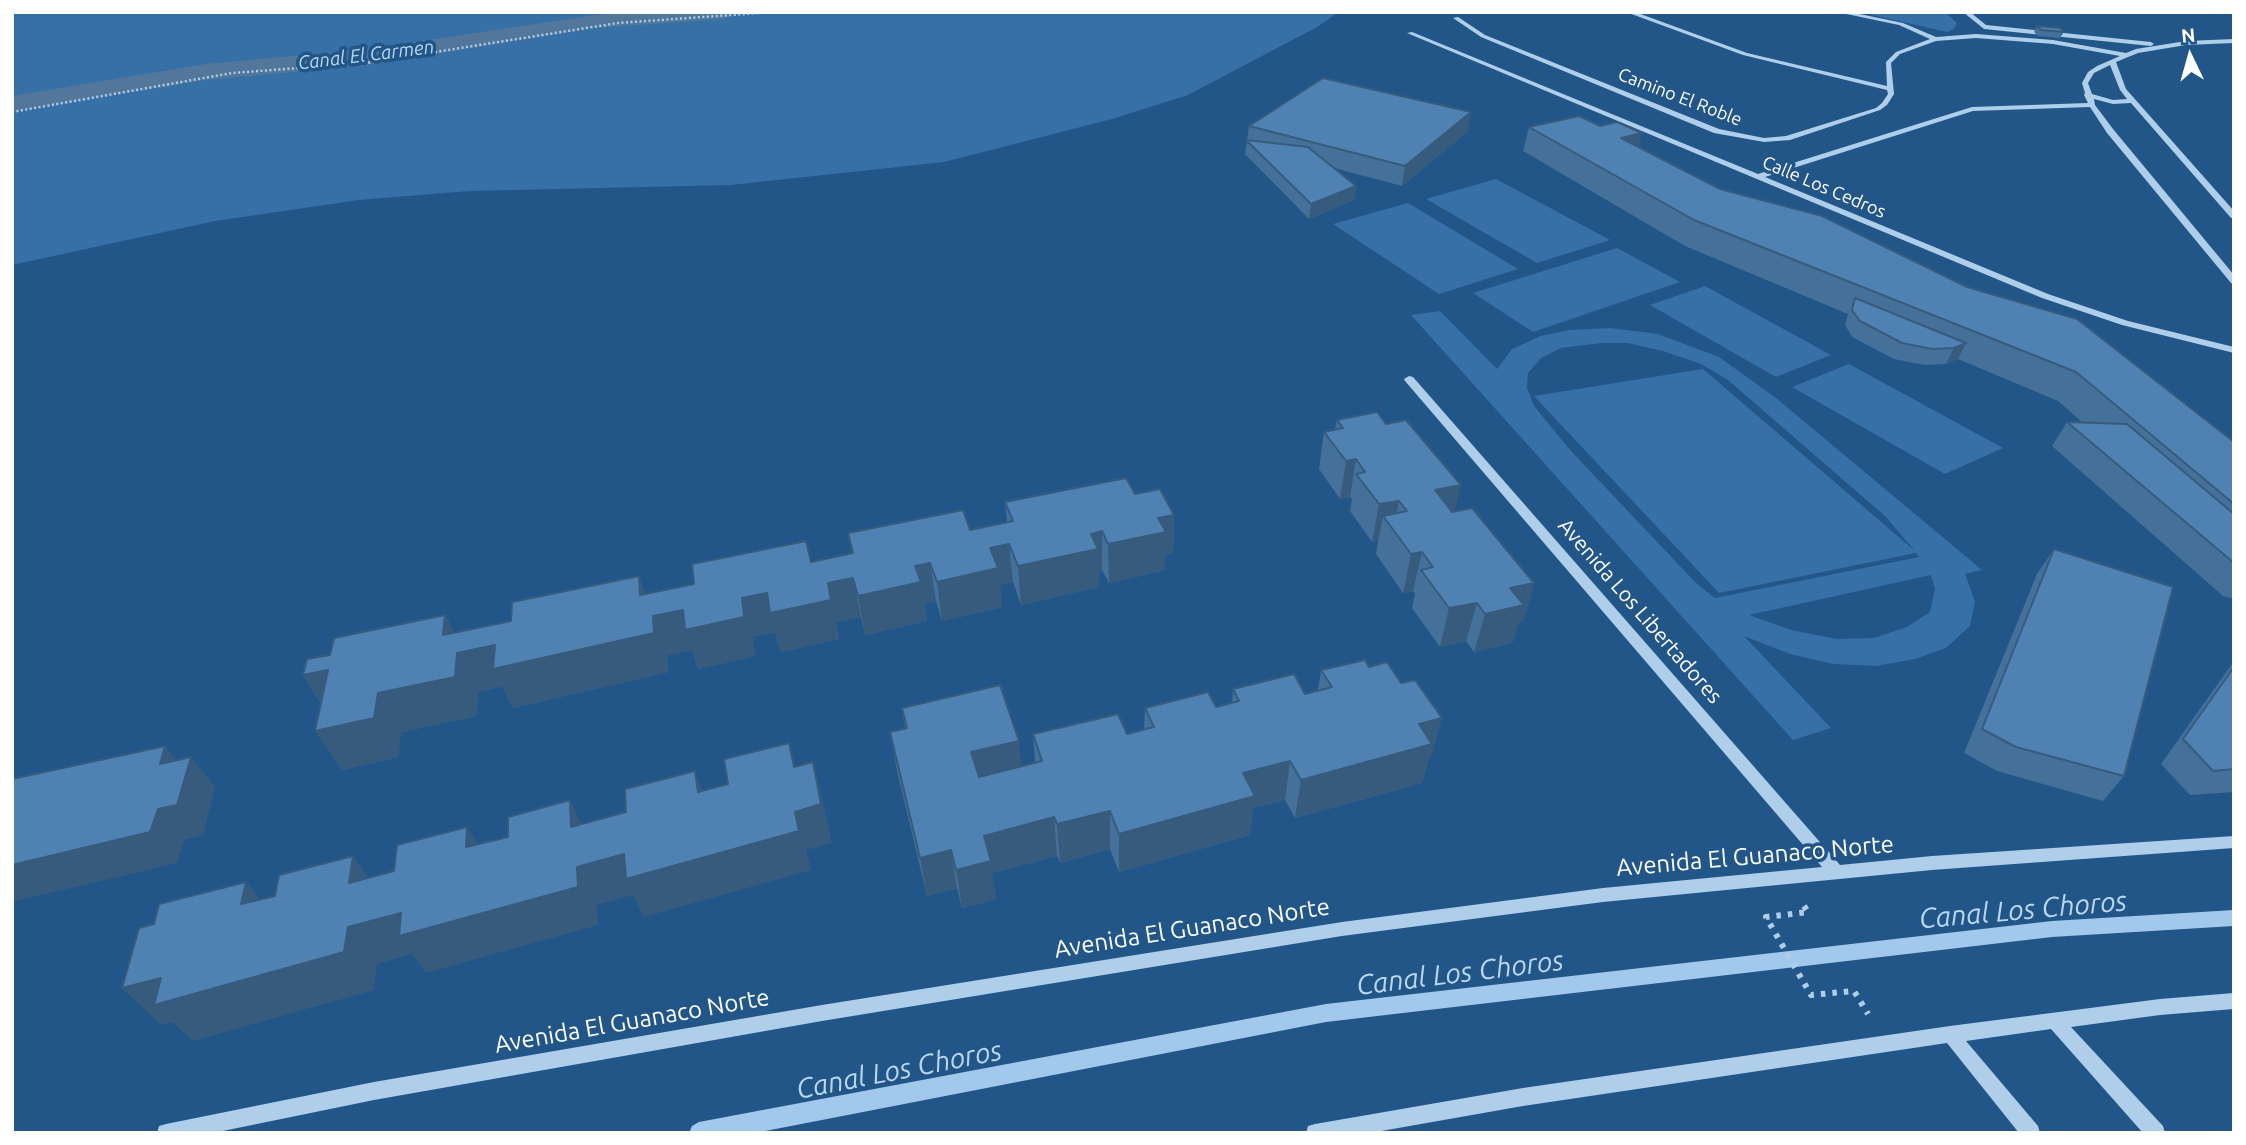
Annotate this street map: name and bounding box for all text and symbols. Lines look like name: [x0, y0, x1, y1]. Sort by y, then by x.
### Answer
north arrow: [2155, 21, 2225, 91]
text: N: [2180, 24, 2196, 47]
water label: Canal El Carmen: [297, 35, 435, 75]
street label: Camino El Roble: [1615, 63, 1745, 131]
street label: Calle Los Cedros: [1759, 151, 1889, 223]
street label: Avenida Los Libertadores: [1553, 513, 1727, 709]
street label: Avenida El Guanaco Norte: [1615, 830, 1895, 882]
water label: Canal Los Choros: [1918, 884, 2128, 936]
street label: Avenida El Guanaco Norte: [1052, 892, 1332, 964]
water label: Canal Los Choros: [1354, 944, 1566, 1002]
street label: Avenida El Guanaco Norte: [492, 983, 772, 1059]
water label: Canal Los Choros: [793, 1034, 1005, 1106]

